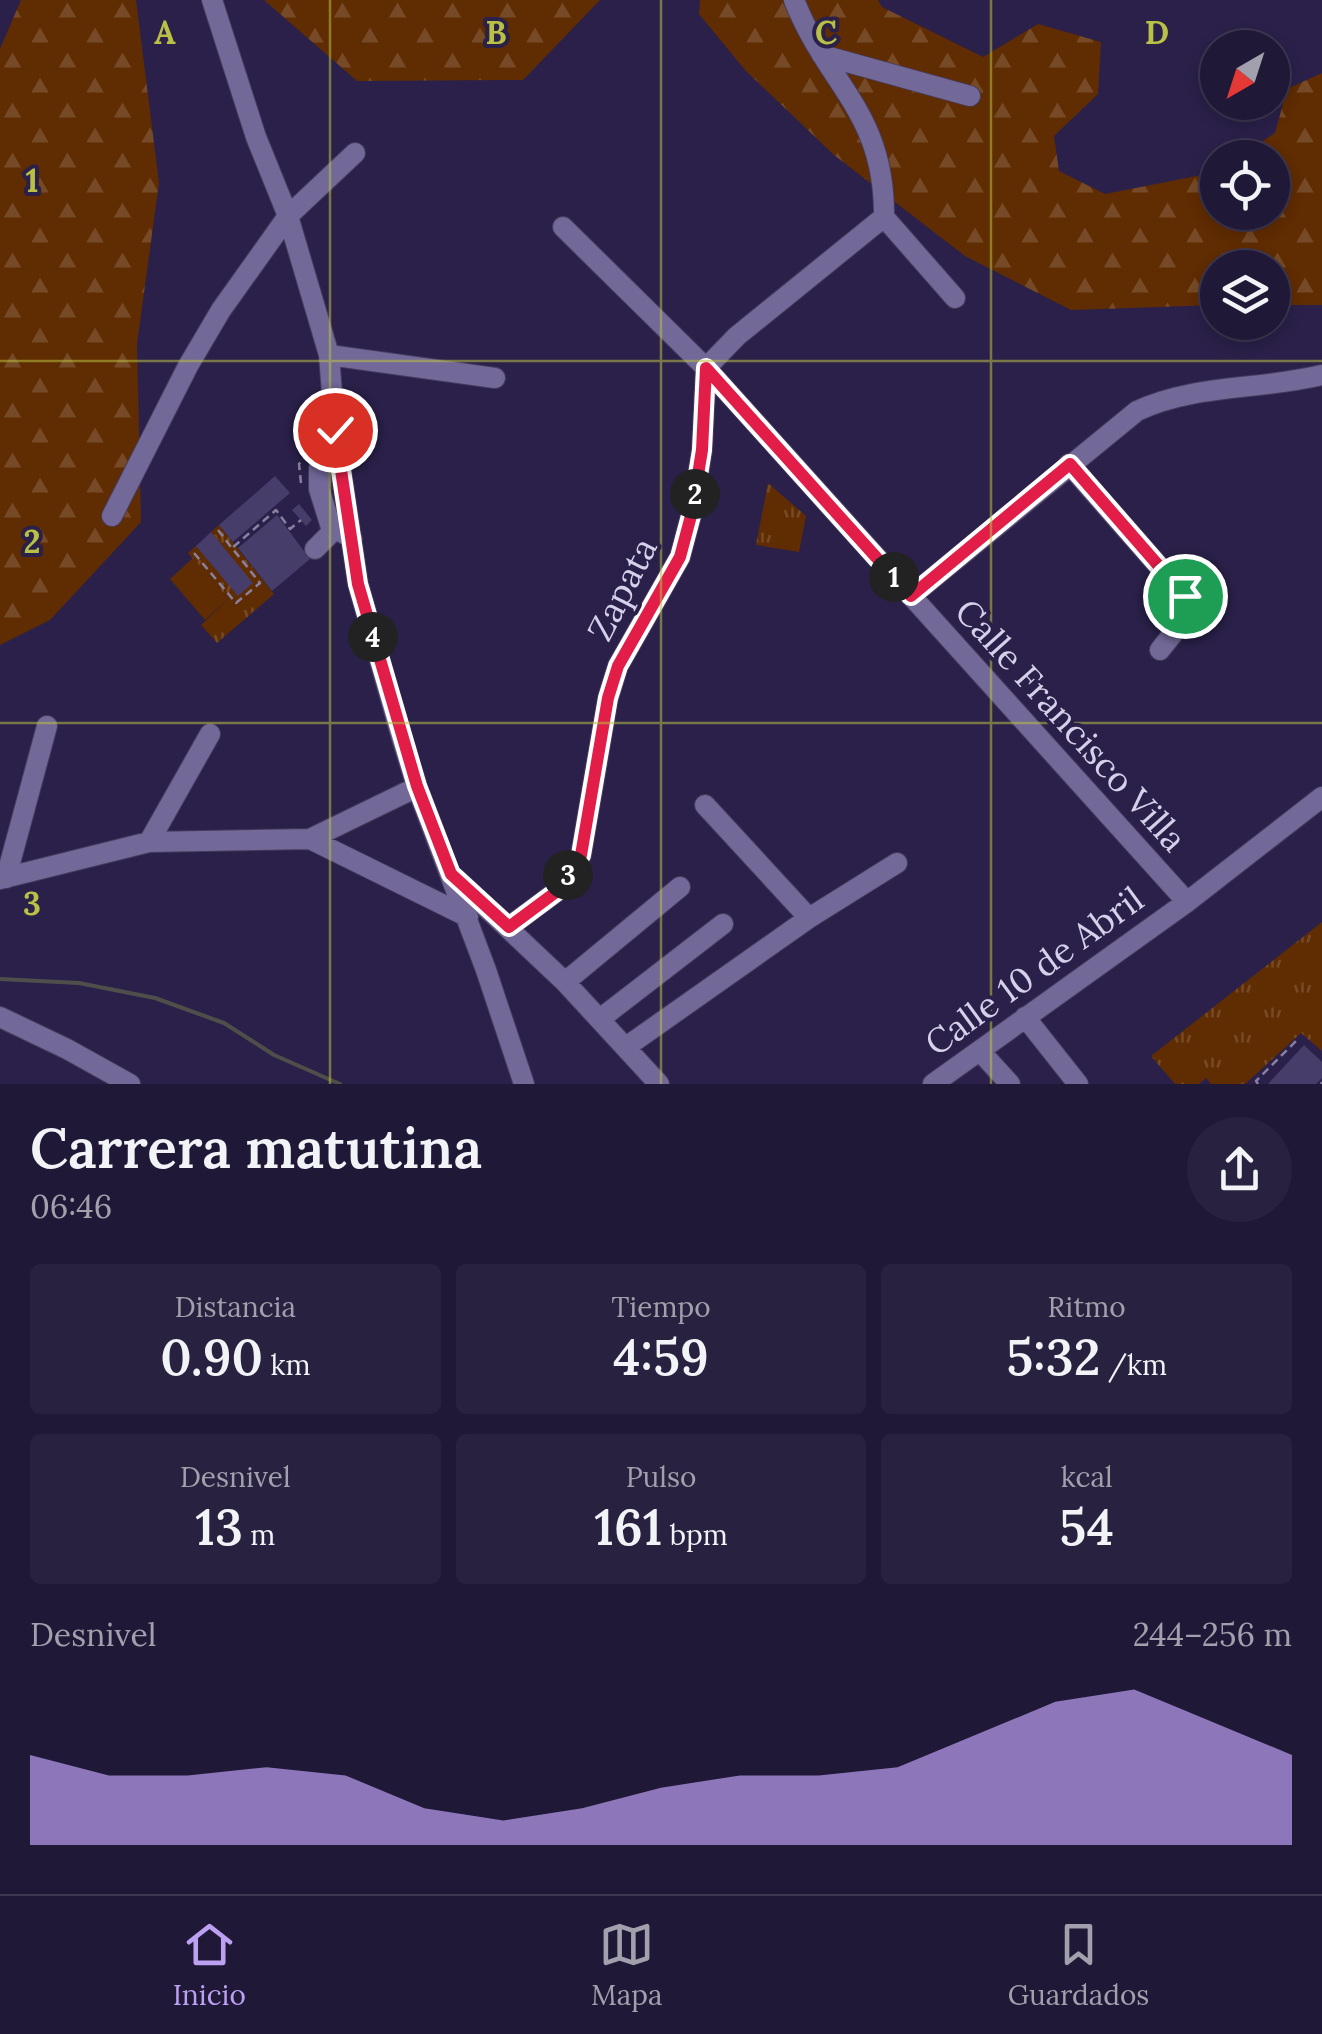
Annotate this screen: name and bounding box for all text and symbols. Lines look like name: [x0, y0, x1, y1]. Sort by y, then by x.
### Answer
text: A: [154, 12, 176, 53]
text: B: [485, 12, 507, 53]
text: C: [815, 12, 837, 53]
text: D: [1145, 12, 1169, 53]
north arrow: [1200, 30, 1290, 120]
map controls: [1200, 30, 1290, 340]
button: locate: [1200, 140, 1290, 230]
text: 1: [26, 160, 39, 201]
button: layers: [1200, 250, 1290, 340]
pin: [293, 388, 378, 473]
icon: check: [308, 403, 363, 458]
pin: 2: [670, 469, 720, 519]
text: 2: [688, 476, 702, 512]
text: 2: [23, 521, 41, 562]
street label: Zapata: [577, 530, 667, 648]
pin: 1: [869, 552, 919, 602]
pin: [1143, 554, 1228, 639]
text: 1: [888, 559, 900, 595]
icon: arrive: [1158, 569, 1213, 624]
street label: Calle Francisco Villa: [946, 589, 1196, 861]
pin: 4: [348, 612, 398, 662]
text: 4: [365, 619, 381, 655]
pin: 3: [543, 850, 593, 900]
text: 3: [560, 857, 576, 893]
street label: Calle 10 de Abril: [916, 877, 1152, 1065]
text: 3: [23, 883, 41, 924]
text: Carrera matutina: [30, 1113, 482, 1183]
button: share: [1187, 1117, 1292, 1222]
text: 06:46: [30, 1186, 112, 1227]
text: Distancia: [175, 1289, 296, 1325]
text: Tiempo: [611, 1289, 711, 1325]
text: Ritmo: [1048, 1289, 1126, 1325]
text: 0.90: [160, 1325, 263, 1389]
text: 4:59: [613, 1325, 709, 1389]
text: 5:32: [1006, 1325, 1100, 1389]
text: km: [263, 1347, 311, 1383]
text: /km: [1100, 1347, 1167, 1383]
text: Desnivel: [180, 1459, 291, 1495]
text: Pulso: [626, 1459, 696, 1495]
text: kcal: [1061, 1459, 1113, 1495]
text: 13: [195, 1495, 243, 1559]
text: 161: [594, 1495, 662, 1559]
text: 54: [1059, 1495, 1114, 1559]
text: m: [243, 1517, 275, 1553]
text: bpm: [662, 1517, 728, 1553]
text: Desnivel: [30, 1614, 156, 1655]
text: 244–256 m: [1133, 1614, 1292, 1655]
tab: Inicio: [173, 1917, 246, 2013]
tab: Mapa: [591, 1917, 662, 2013]
tab: Guardados: [1008, 1917, 1149, 2013]

